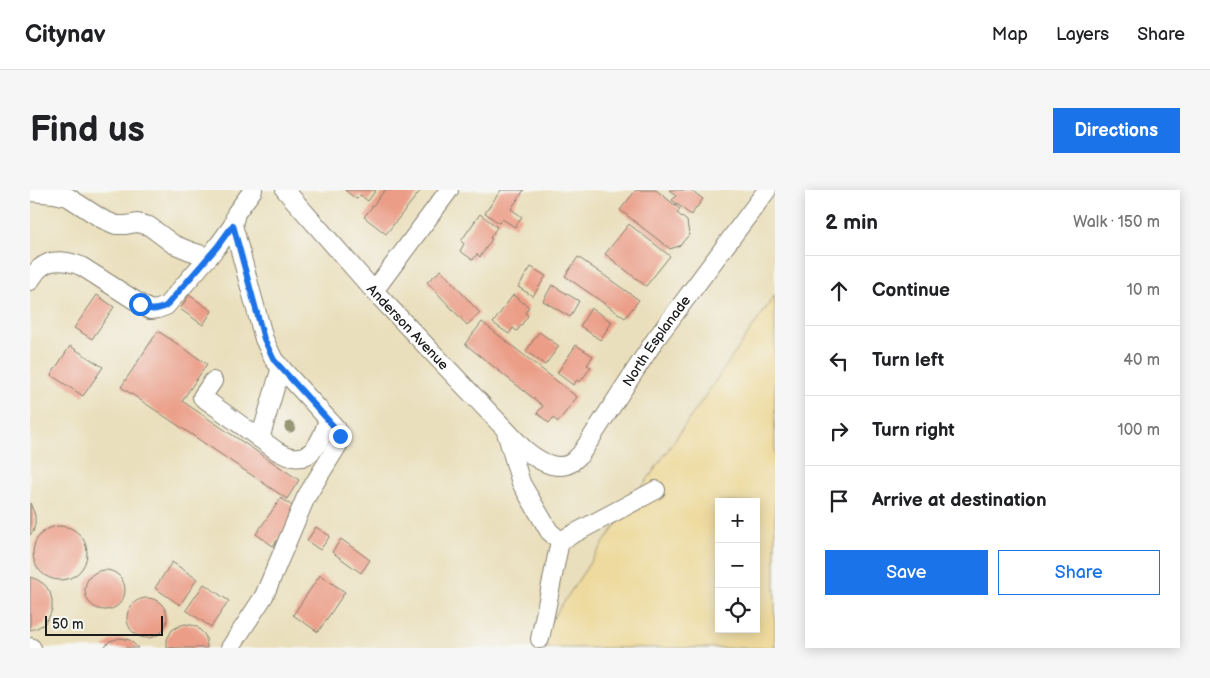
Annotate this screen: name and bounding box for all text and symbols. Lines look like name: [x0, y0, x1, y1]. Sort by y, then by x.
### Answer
text: Citynav: [25, 20, 106, 49]
text: Map: [992, 24, 1028, 45]
text: Layers: [1056, 24, 1109, 45]
text: Share: [1137, 24, 1185, 45]
button: Directions: [1053, 108, 1180, 153]
text: Find us: [30, 109, 145, 152]
text: 2 min: [825, 210, 878, 235]
text: Walk · 150 m: [1073, 213, 1160, 232]
icon: ahead: [825, 277, 853, 305]
text: Continue: [872, 279, 950, 302]
street label: Anderson Avenue: [363, 281, 452, 373]
text: 10 m: [1127, 281, 1160, 300]
street label: North Esplanade: [619, 292, 694, 390]
route start: [129, 293, 152, 316]
icon: left: [825, 347, 853, 375]
text: Turn left: [872, 349, 944, 372]
text: 40 m: [1123, 351, 1160, 370]
icon: right: [825, 417, 853, 445]
text: Turn right: [872, 419, 955, 442]
text: 100 m: [1117, 421, 1160, 440]
route end: [329, 425, 352, 448]
icon: arrive: [825, 487, 853, 515]
text: Arrive at destination: [872, 489, 1047, 512]
map controls: [715, 498, 760, 633]
button: +: [715, 498, 760, 543]
button: −: [715, 543, 760, 588]
button: Save: [825, 550, 988, 595]
button: Share: [998, 550, 1160, 595]
button: locate: [715, 588, 760, 633]
scale bar: [45, 613, 162, 636]
text: 50 m: [52, 616, 84, 633]

